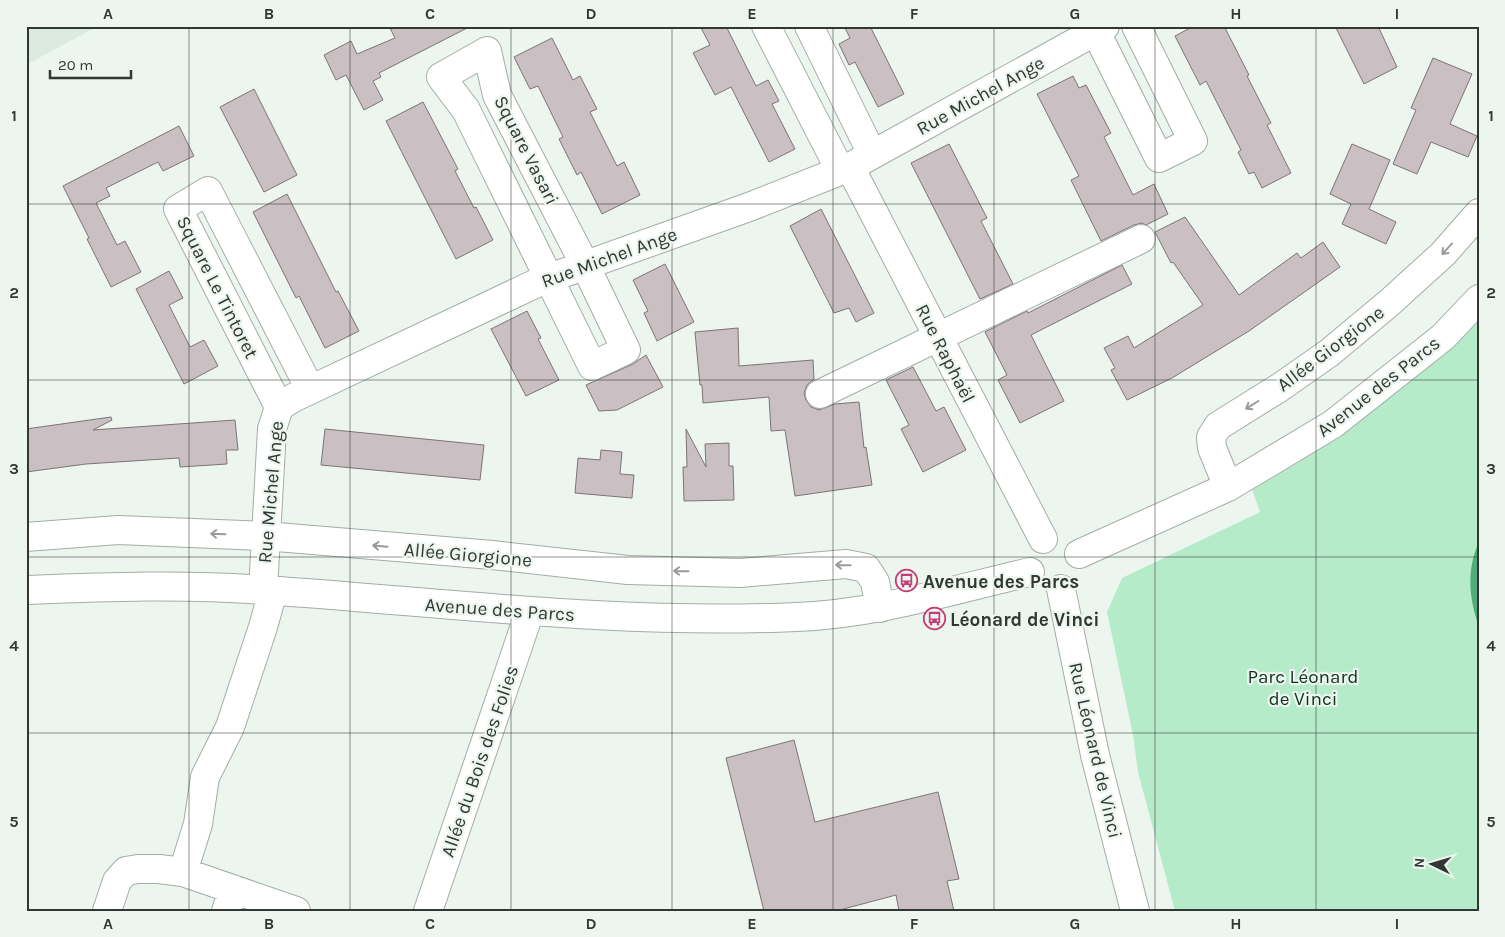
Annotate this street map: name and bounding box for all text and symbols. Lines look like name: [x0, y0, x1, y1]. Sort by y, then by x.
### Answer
text: A: [103, 4, 113, 23]
text: B: [264, 4, 274, 23]
text: C: [425, 4, 435, 23]
text: D: [586, 4, 597, 23]
text: E: [747, 4, 757, 23]
text: F: [910, 4, 919, 23]
text: G: [1070, 4, 1080, 23]
text: H: [1230, 4, 1242, 23]
text: I: [1395, 4, 1399, 23]
scale bar: [50, 48, 131, 80]
street label: Rue Michel Ange: [913, 52, 1048, 140]
text: 20 m: [58, 56, 93, 74]
street label: Square Vasari: [489, 92, 563, 209]
text: 1: [11, 106, 17, 125]
text: 1: [1488, 106, 1494, 125]
street label: Square Le Tintoret: [172, 213, 262, 362]
street label: Rue Michel Ange: [538, 223, 680, 293]
one-way arrow: [1441, 243, 1452, 256]
text: 2: [9, 283, 19, 302]
text: 2: [1486, 283, 1496, 302]
street label: Rue Raphaël: [911, 301, 979, 406]
street label: Allée Giorgione: [1273, 301, 1389, 396]
street label: Avenue des Parcs: [1313, 332, 1445, 442]
one-way arrow: [1245, 400, 1259, 410]
street label: Rue Michel Ange: [254, 420, 288, 564]
text: 3: [9, 459, 19, 478]
text: 3: [1486, 459, 1496, 478]
one-way arrow: [210, 530, 226, 539]
street label: Allée Giorgione: [403, 538, 533, 572]
one-way arrow: [372, 541, 388, 551]
one-way arrow: [835, 560, 852, 570]
one-way arrow: [673, 567, 689, 576]
bus stop icon: Avenue des Parcs: [895, 569, 919, 593]
place label: Avenue des Parcs: [923, 571, 1079, 593]
street label: Avenue des Parcs: [424, 594, 576, 626]
bus stop icon: Léonard de Vinci: [922, 607, 946, 631]
place label: Léonard de Vinci: [950, 609, 1099, 631]
text: 4: [9, 636, 19, 655]
text: 4: [1486, 636, 1496, 655]
street label: Rue Léonard de Vinci: [1064, 660, 1126, 840]
street label: Allée du Bois des Folies: [437, 663, 523, 860]
park label: Parc Léonard de Vinci: [1247, 666, 1359, 710]
text: 5: [9, 812, 19, 831]
text: 5: [1486, 812, 1496, 831]
north arrow: [1408, 840, 1458, 890]
text: N: [1411, 857, 1428, 869]
text: A: [103, 914, 113, 933]
text: B: [264, 914, 274, 933]
text: C: [425, 914, 435, 933]
text: D: [586, 914, 597, 933]
text: E: [747, 914, 757, 933]
text: F: [910, 914, 919, 933]
text: G: [1070, 914, 1080, 933]
text: H: [1230, 914, 1242, 933]
text: I: [1395, 914, 1399, 933]

